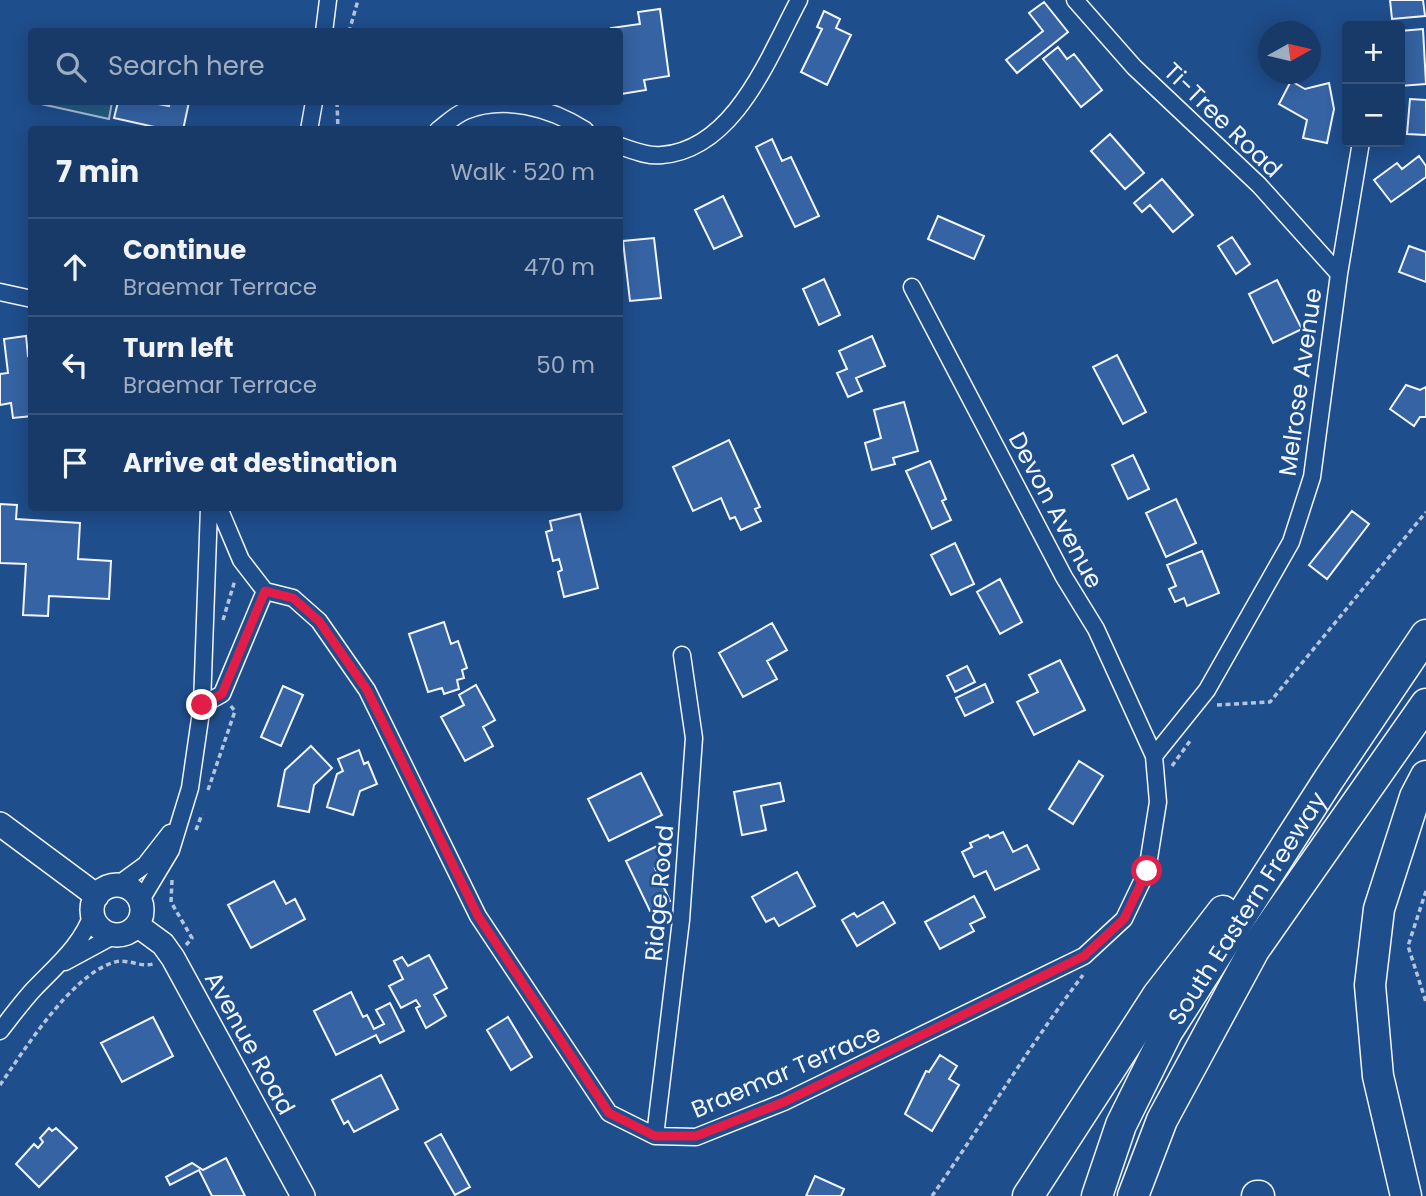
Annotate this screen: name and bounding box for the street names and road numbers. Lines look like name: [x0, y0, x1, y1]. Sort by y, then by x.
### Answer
street label: Ti-Tree Road: [1157, 55, 1289, 185]
street label: Melrose Avenue: [1270, 286, 1330, 478]
street label: Devon Avenue: [1001, 426, 1111, 594]
street label: South Eastern Freeway: [1159, 784, 1334, 1031]
street label: Ridge Road: [637, 824, 681, 962]
street label: Avenue Road: [197, 965, 303, 1121]
street label: Braemar Terrace: [686, 1016, 886, 1126]

